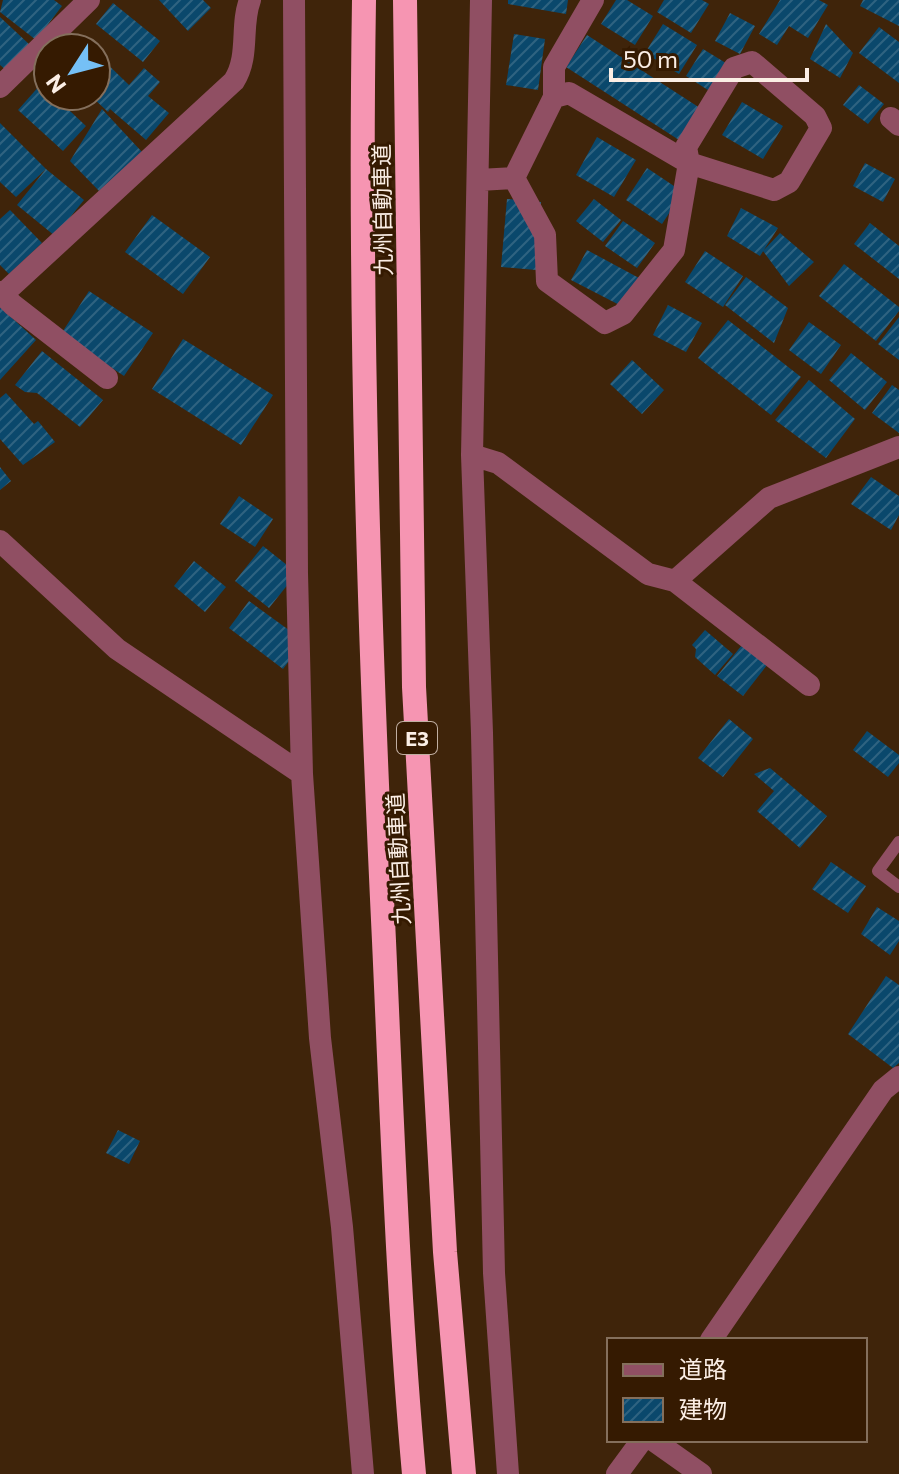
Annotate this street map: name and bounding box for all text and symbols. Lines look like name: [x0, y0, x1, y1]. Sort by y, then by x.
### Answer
north arrow: [32, 32, 112, 112]
scale bar: [611, 32, 807, 82]
text: 50 m: [623, 44, 678, 73]
text: N: [40, 69, 71, 99]
street label: 九州自動車道: [367, 144, 397, 276]
road number: E3: [397, 722, 437, 754]
street label: 九州自動車道: [381, 792, 415, 926]
legend: [607, 1338, 867, 1442]
text: 道路: [679, 1354, 727, 1383]
text: 建物: [679, 1394, 727, 1423]

